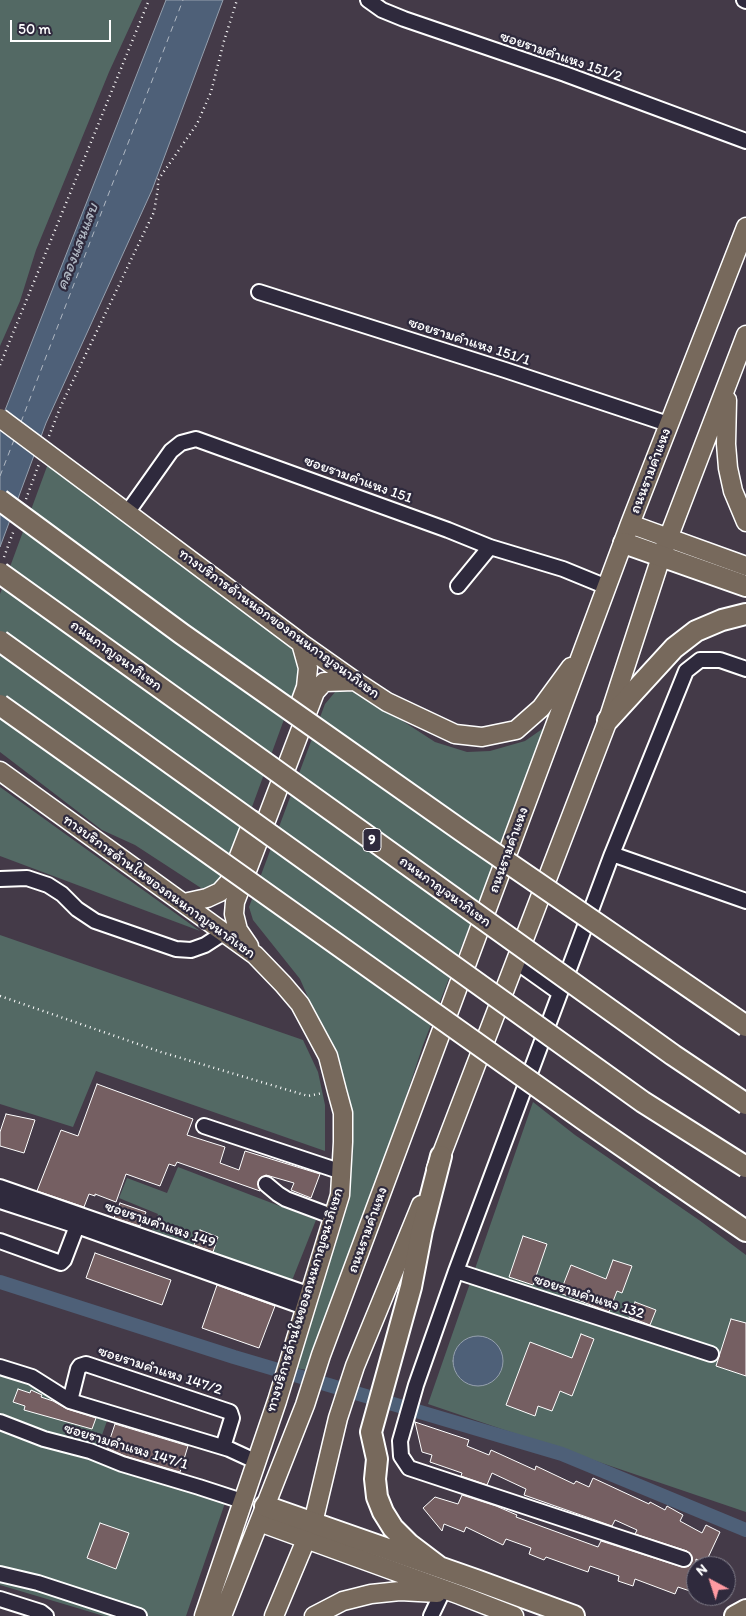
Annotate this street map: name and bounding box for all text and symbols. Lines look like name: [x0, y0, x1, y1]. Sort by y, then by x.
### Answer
scale bar: [12, 10, 114, 42]
text: 50 m: [18, 20, 51, 38]
street label: ซอยรามคำแหง 151/2: [498, 28, 624, 86]
water label: คลองแสนแสบ: [53, 201, 103, 293]
street label: ซอยรามคำแหง 151/1: [406, 314, 532, 370]
street label: ถนนรามคำแหง: [626, 426, 676, 516]
street label: ซอยรามคำแหง 151: [301, 452, 415, 508]
street label: ทางบริการด้านนอกของถนนกาญจนาภิเษก: [175, 545, 383, 703]
street label: ถนนกาญจนาภิเษก: [66, 617, 166, 695]
street label: ถนนรามคำแหง: [485, 804, 533, 896]
street label: ทางบริการด้านในของถนนกาญจนาภิเษก: [59, 811, 259, 963]
road number: 9: [363, 828, 381, 852]
street label: ถนนกาญจนาภิเษก: [395, 853, 495, 931]
street label: ถนนรามคำแหง: [344, 1184, 392, 1276]
street label: ทางบริการด้านในของถนนกาญจนาภิเษก: [262, 1186, 348, 1414]
street label: ซอยรามคำแหง 149: [102, 1198, 218, 1252]
street label: ซอยรามคำแหง 132: [531, 1271, 647, 1323]
street label: ซอยรามคำแหง 147/2: [96, 1342, 224, 1400]
street label: ซอยรามคำแหง 147/1: [62, 1420, 190, 1474]
north arrow: [686, 1556, 736, 1606]
text: N: [693, 1560, 711, 1579]

